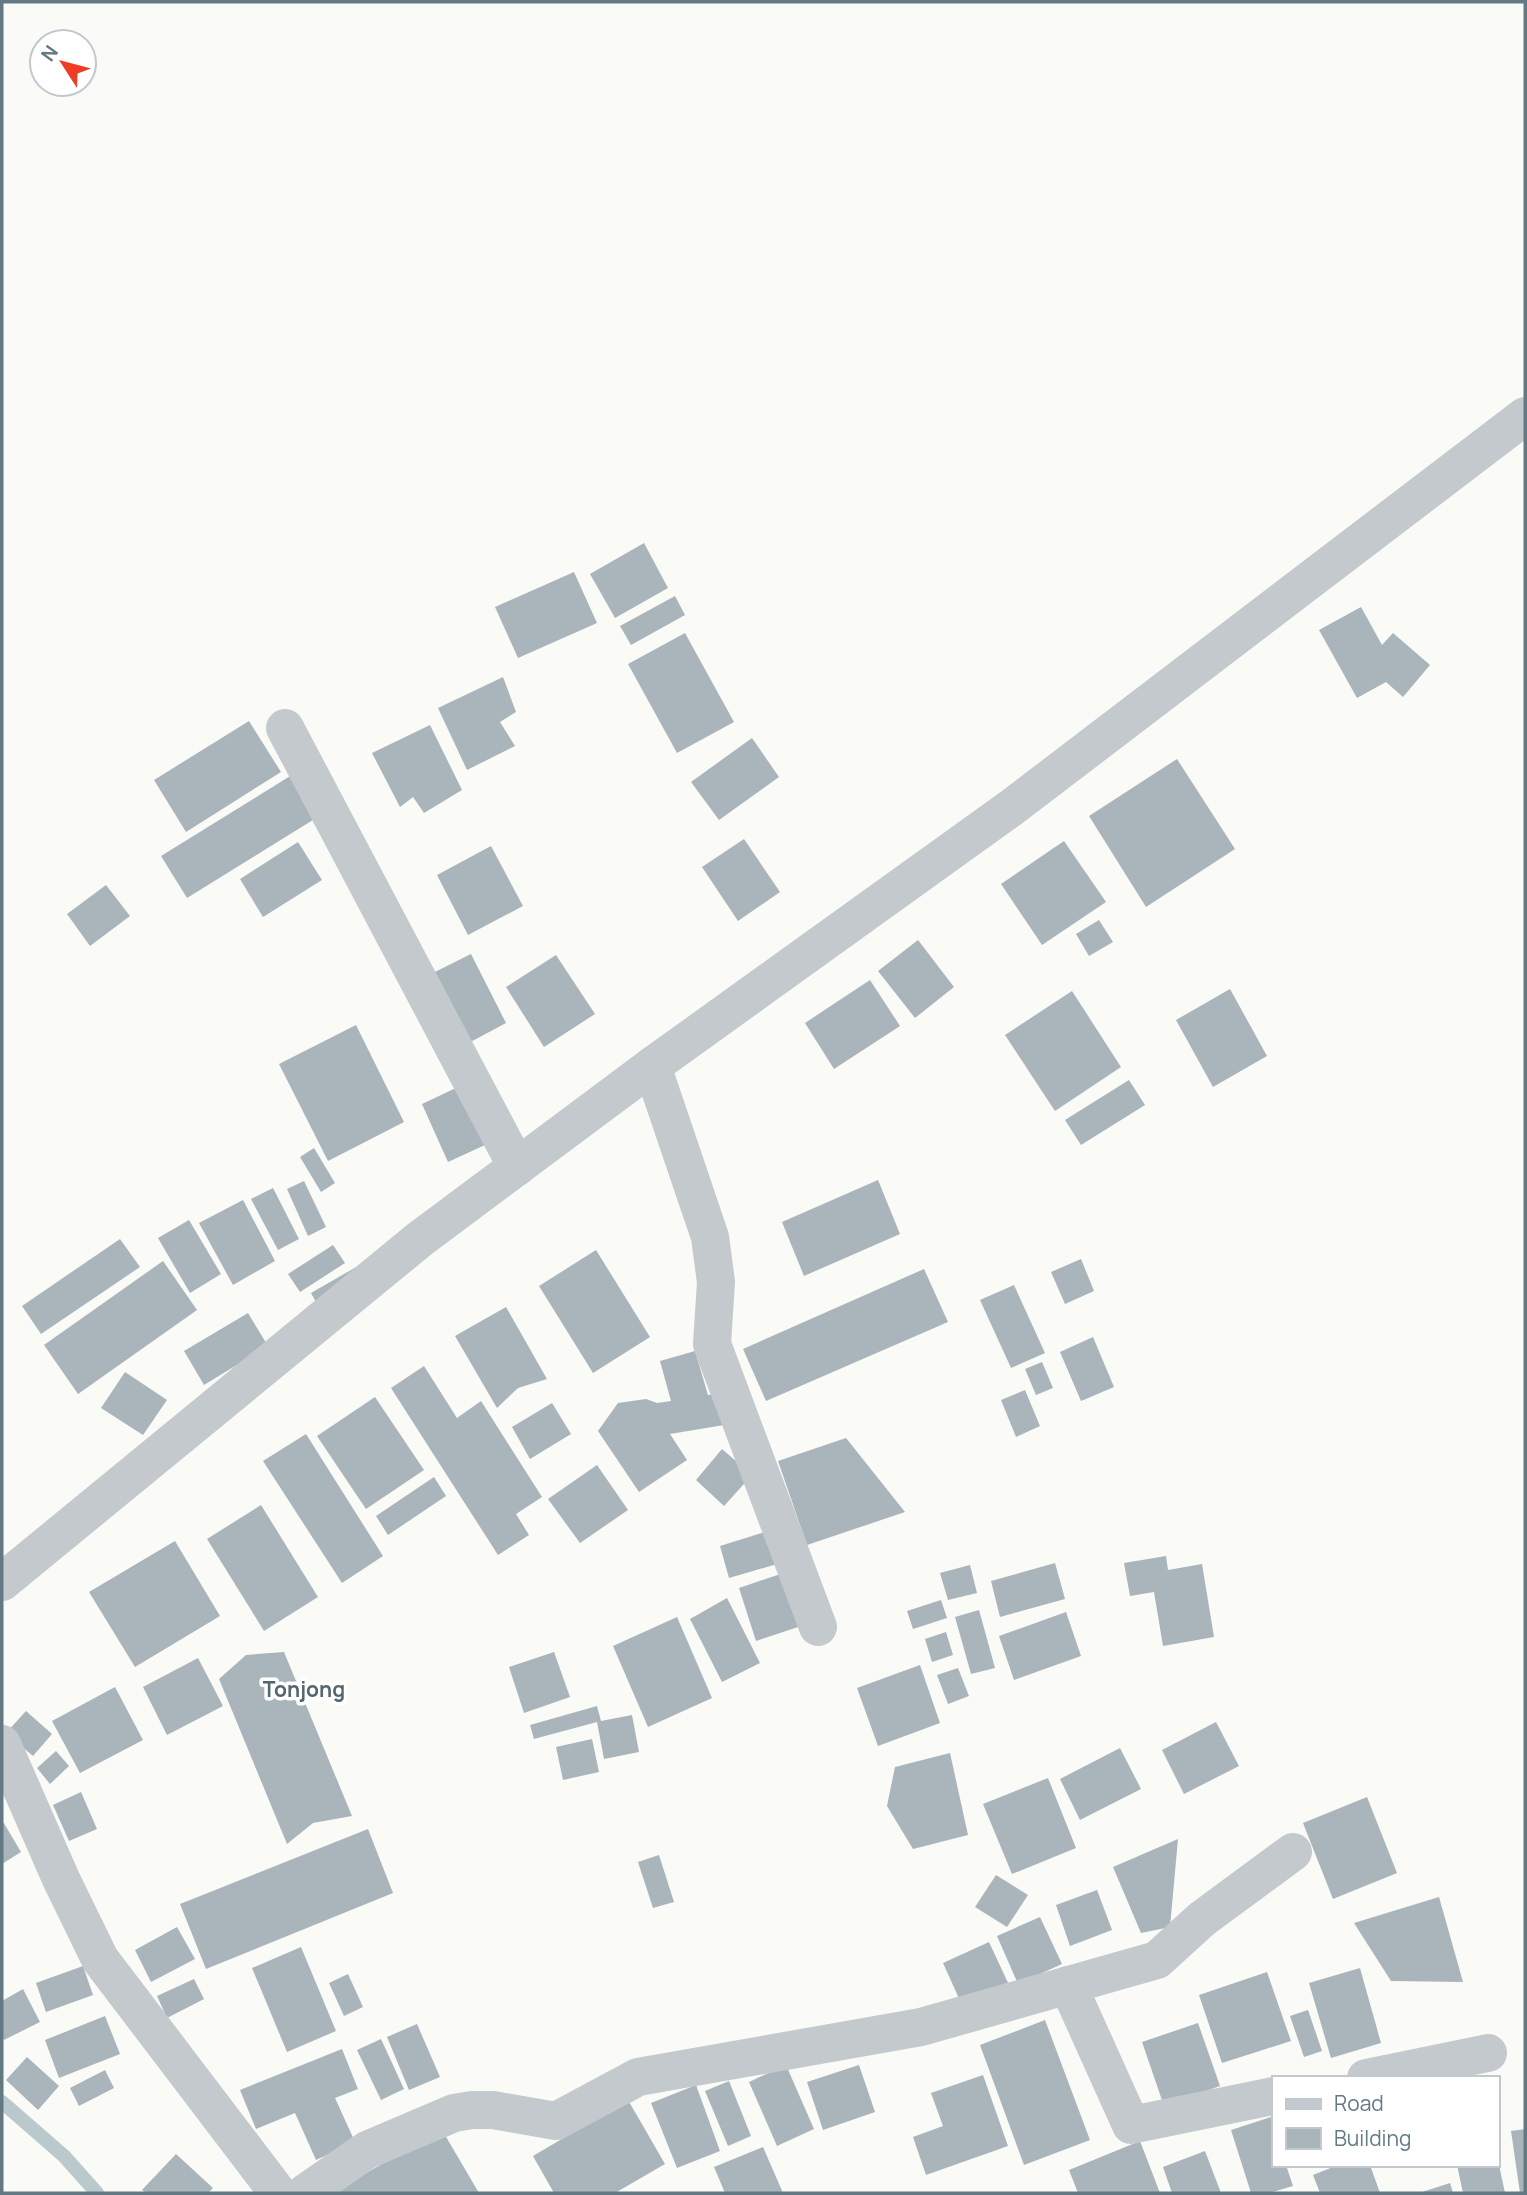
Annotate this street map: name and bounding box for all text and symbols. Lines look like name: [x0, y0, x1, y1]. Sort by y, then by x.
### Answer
north arrow: [28, 28, 98, 98]
text: N: [35, 40, 64, 66]
district label: Tonjong: [263, 1675, 345, 1703]
legend: [1272, 2076, 1499, 2167]
text: Road: [1334, 2089, 1384, 2117]
text: Building: [1334, 2124, 1411, 2152]

